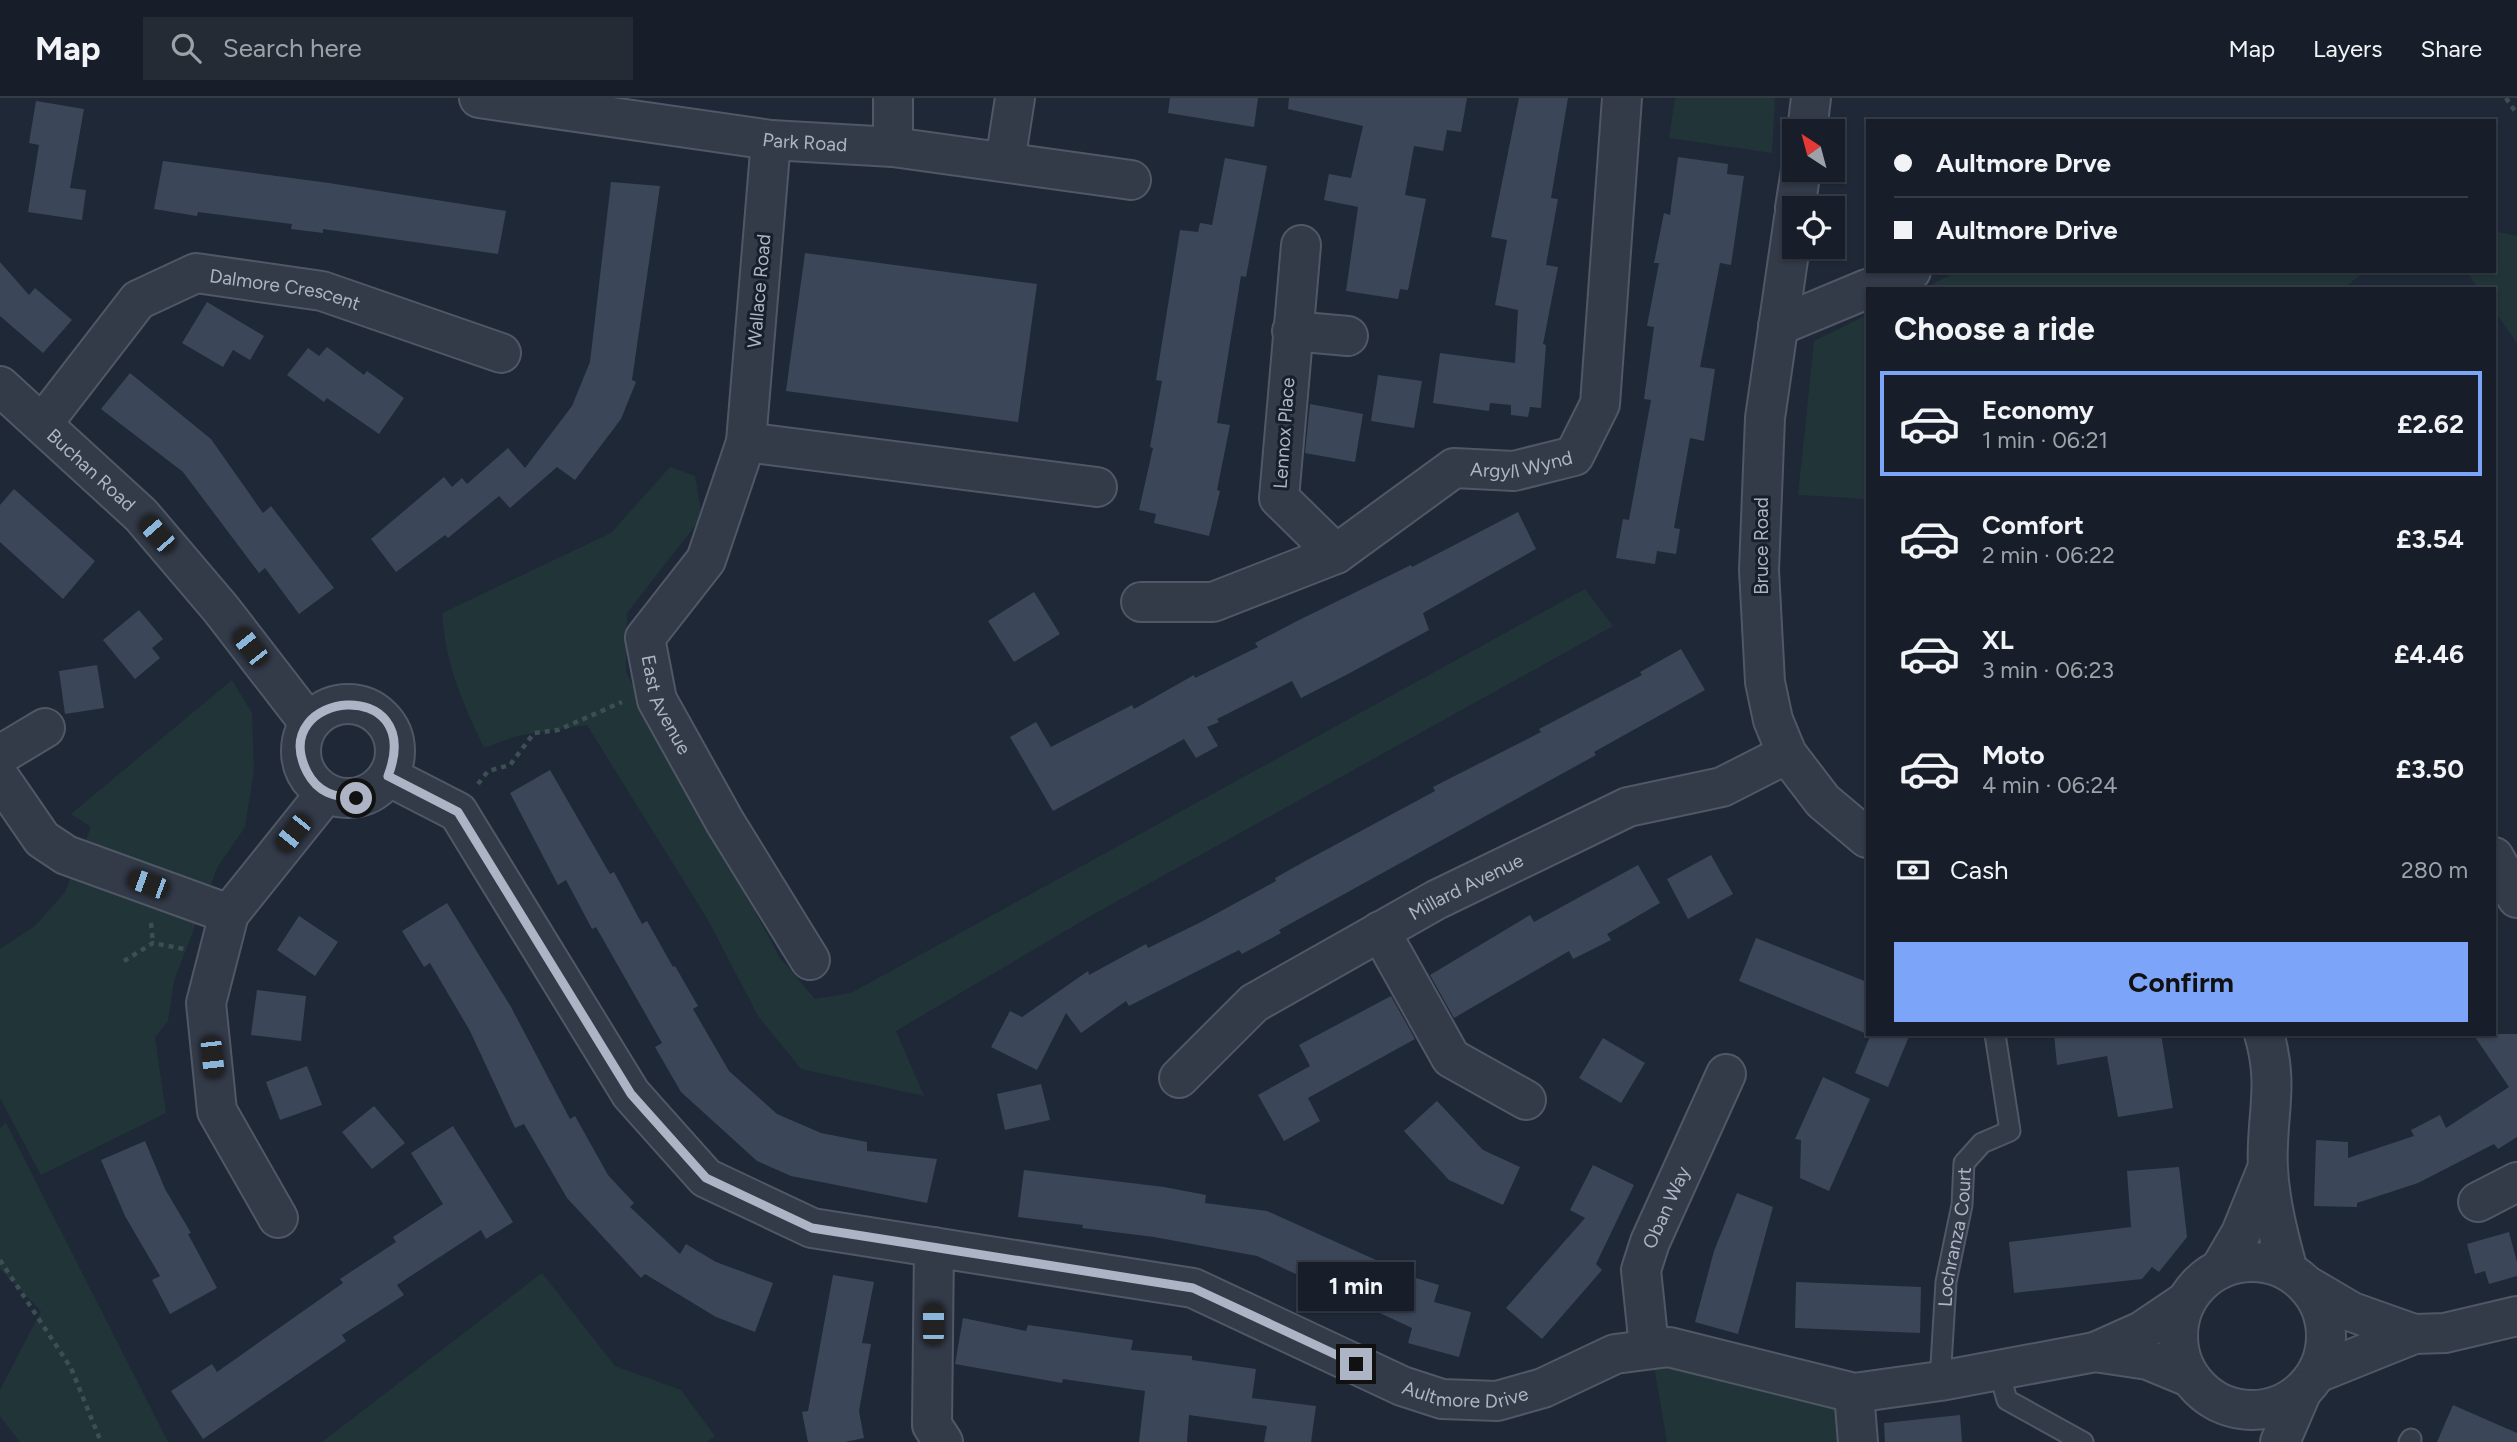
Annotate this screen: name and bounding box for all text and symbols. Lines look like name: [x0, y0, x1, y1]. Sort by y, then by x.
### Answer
search box: [143, 17, 633, 80]
text: Map: [35, 29, 101, 68]
icon: search: [167, 29, 205, 67]
text: Search here: [223, 32, 362, 64]
text: Map: [2228, 34, 2275, 63]
text: Layers: [2313, 34, 2382, 63]
text: Share: [2420, 34, 2482, 63]
north arrow: [1782, 119, 1844, 182]
map controls: [1782, 119, 1845, 259]
street label: Park Road: [761, 127, 848, 156]
text: Aultmore Drve: [1936, 147, 2111, 179]
button: locate: [1782, 196, 1845, 259]
text: Aultmore Drive: [1936, 214, 2118, 246]
street label: Wallace Road: [743, 233, 775, 349]
street label: Dalmore Crescent: [208, 264, 364, 315]
text: Choose a ride: [1894, 310, 2095, 348]
street label: Lennox Place: [1269, 377, 1299, 489]
icon: car: [1898, 392, 1961, 455]
text: Economy: [1982, 394, 2094, 426]
text: £2.62: [2397, 408, 2464, 440]
street label: Buchan Road: [42, 423, 141, 516]
text: 1 min · 06:21: [1982, 426, 2108, 454]
street label: Argyll Wynd: [1470, 445, 1575, 483]
street label: Bruce Road: [1750, 497, 1773, 595]
icon: car: [1898, 507, 1961, 570]
text: Comfort: [1982, 509, 2084, 541]
car: [136, 511, 179, 557]
text: £3.54: [2396, 523, 2464, 555]
text: 2 min · 06:22: [1982, 541, 2115, 569]
icon: car: [1898, 622, 1961, 685]
car: [229, 624, 272, 670]
text: XL: [1982, 624, 2014, 656]
text: £4.46: [2394, 638, 2464, 670]
street label: East Avenue: [637, 653, 696, 758]
text: 3 min · 06:23: [1982, 656, 2114, 684]
icon: car: [1898, 737, 1961, 800]
text: Moto: [1982, 739, 2045, 771]
text: £3.50: [2396, 753, 2464, 785]
text: 4 min · 06:24: [1982, 771, 2118, 799]
route start: [340, 782, 372, 814]
car: [272, 810, 315, 856]
street label: Millard Avenue: [1404, 848, 1527, 925]
icon: cash: [1894, 851, 1932, 889]
text: Cash: [1950, 854, 2009, 886]
text: 280 m: [2401, 856, 2468, 884]
car: [125, 867, 172, 901]
button: Confirm: [1894, 942, 2468, 1022]
car: [200, 1035, 225, 1079]
street label: Oban Way: [1637, 1162, 1694, 1252]
street label: Lochranza Court: [1933, 1167, 1975, 1307]
callout: 1 min: [1298, 1262, 1414, 1312]
text: 1 min: [1329, 1272, 1383, 1300]
car: [923, 1303, 944, 1345]
route end: [1340, 1348, 1372, 1380]
street label: Aultmore Drive: [1400, 1375, 1531, 1413]

